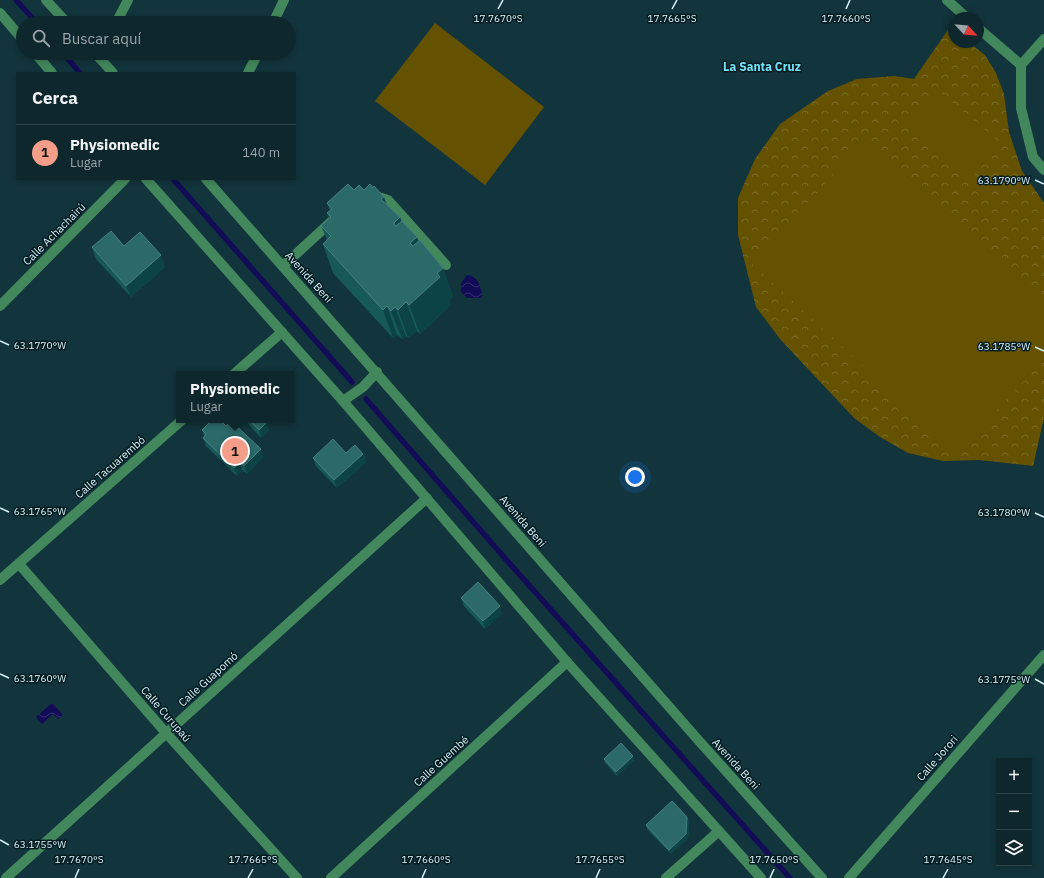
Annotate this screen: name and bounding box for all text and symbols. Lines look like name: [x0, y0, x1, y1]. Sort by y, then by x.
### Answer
text: 17.7670°S: [473, 12, 523, 25]
text: 17.7665°S: [647, 12, 697, 25]
text: 17.7660°S: [821, 12, 871, 25]
north arrow: [948, 12, 984, 48]
search box: [16, 16, 296, 60]
icon: search: [30, 27, 52, 49]
text: Buscar aquí: [62, 29, 141, 48]
district label: La Santa Cruz: [723, 59, 801, 74]
text: Cerca: [32, 87, 78, 109]
text: Physiomedic: [70, 135, 160, 154]
text: 1: [41, 144, 49, 161]
text: 140 m: [242, 144, 280, 161]
text: Lugar: [70, 154, 102, 171]
text: 63.1790°W: [978, 174, 1030, 187]
street label: Calle Achachairú: [20, 200, 88, 268]
street label: Avenida Beni: [282, 248, 336, 306]
text: 63.1770°W: [14, 339, 66, 352]
text: 63.1785°W: [978, 340, 1030, 353]
popup: [176, 371, 294, 423]
text: Physiomedic: [190, 379, 280, 398]
text: Lugar: [190, 398, 222, 415]
street label: Calle Tacuarembó: [72, 433, 148, 501]
pin: 1: [222, 436, 248, 466]
your location: [625, 467, 645, 487]
street label: Avenida Beni: [497, 492, 549, 550]
text: 63.1765°W: [14, 505, 66, 518]
text: 63.1780°W: [978, 506, 1030, 519]
street label: Calle Guapomó: [175, 649, 241, 709]
text: 63.1760°W: [14, 672, 66, 685]
text: 63.1775°W: [978, 673, 1030, 686]
street label: Calle Curupaú: [138, 683, 194, 745]
street label: Calle Jorori: [913, 732, 961, 784]
street label: Calle Guembé: [411, 733, 471, 789]
street label: Avenida Beni: [709, 735, 763, 793]
map controls: [996, 758, 1032, 866]
button: +: [996, 758, 1032, 794]
button: −: [996, 794, 1032, 830]
button: layers: [996, 830, 1032, 866]
text: 63.1755°W: [14, 838, 66, 851]
text: 17.7670°S: [54, 853, 104, 866]
text: 17.7665°S: [228, 853, 278, 866]
text: 17.7660°S: [401, 853, 451, 866]
text: 17.7655°S: [575, 853, 625, 866]
text: 17.7650°S: [749, 853, 799, 866]
text: 17.7645°S: [923, 853, 973, 866]

